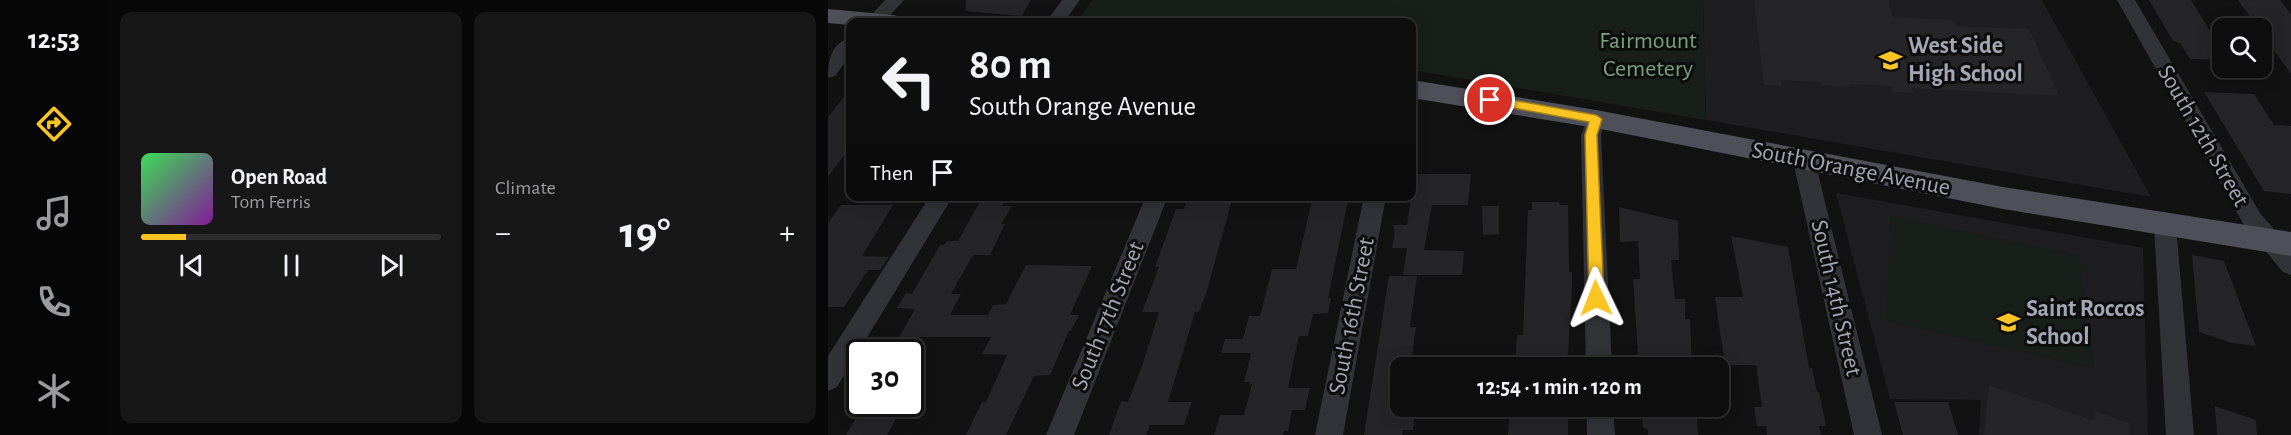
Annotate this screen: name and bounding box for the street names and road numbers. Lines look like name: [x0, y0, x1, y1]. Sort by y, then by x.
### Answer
street label: South 12th Street: [2153, 61, 2253, 211]
street label: South Orange Avenue: [1750, 138, 1952, 200]
street label: South 14th Street: [1806, 218, 1866, 379]
street label: South 16th Street: [1325, 235, 1379, 396]
street label: South 17th Street: [1067, 238, 1149, 394]

